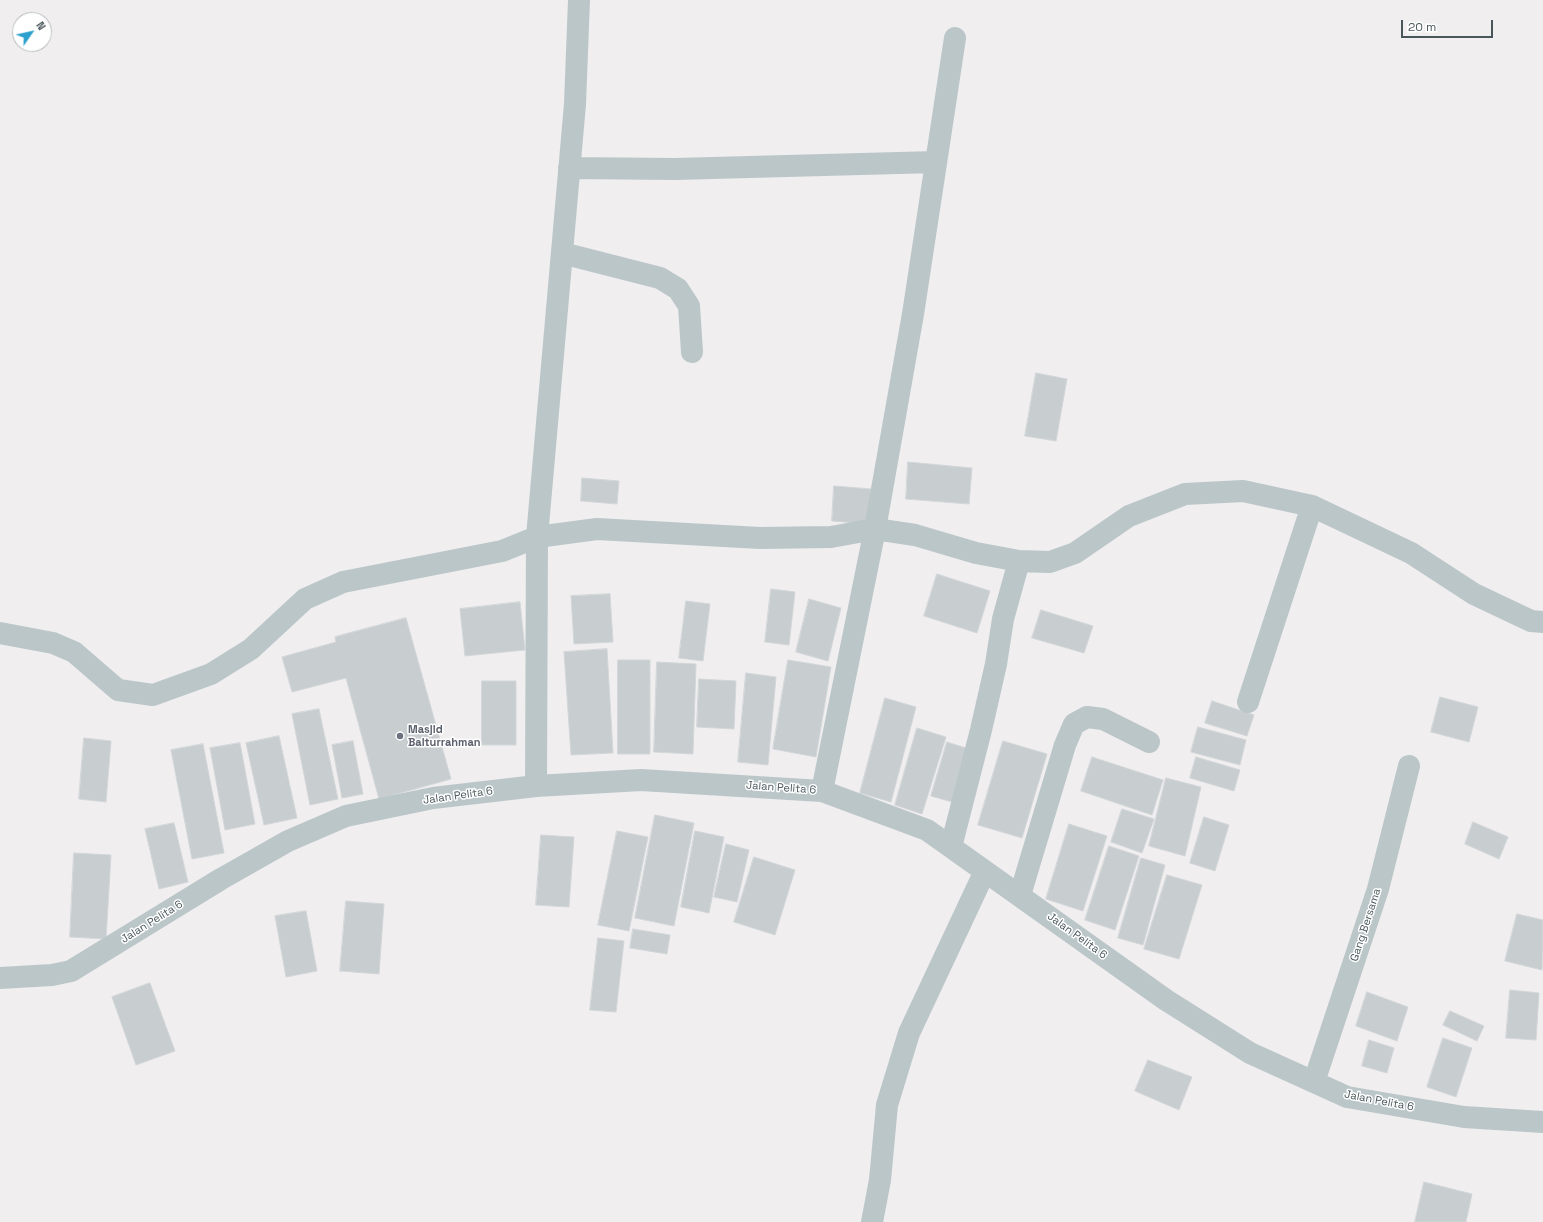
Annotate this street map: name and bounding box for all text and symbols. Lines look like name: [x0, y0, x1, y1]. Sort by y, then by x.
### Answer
north arrow: [12, 12, 52, 52]
scale bar: [1403, 12, 1495, 38]
text: N: [33, 19, 49, 33]
text: 20 m: [1408, 19, 1436, 35]
place label: Masjid Baiturrahman: [408, 723, 481, 749]
marker: Masjid Baiturrahman: [395, 731, 405, 741]
street label: Jalan Pelita 6: [745, 779, 817, 797]
street label: Jalan Pelita 6: [422, 785, 494, 807]
street label: Gang Bersama: [1348, 887, 1384, 963]
street label: Jalan Pelita 6: [119, 898, 185, 946]
street label: Jalan Pelita 6: [1045, 910, 1109, 962]
street label: Jalan Pelita 6: [1343, 1088, 1415, 1114]

